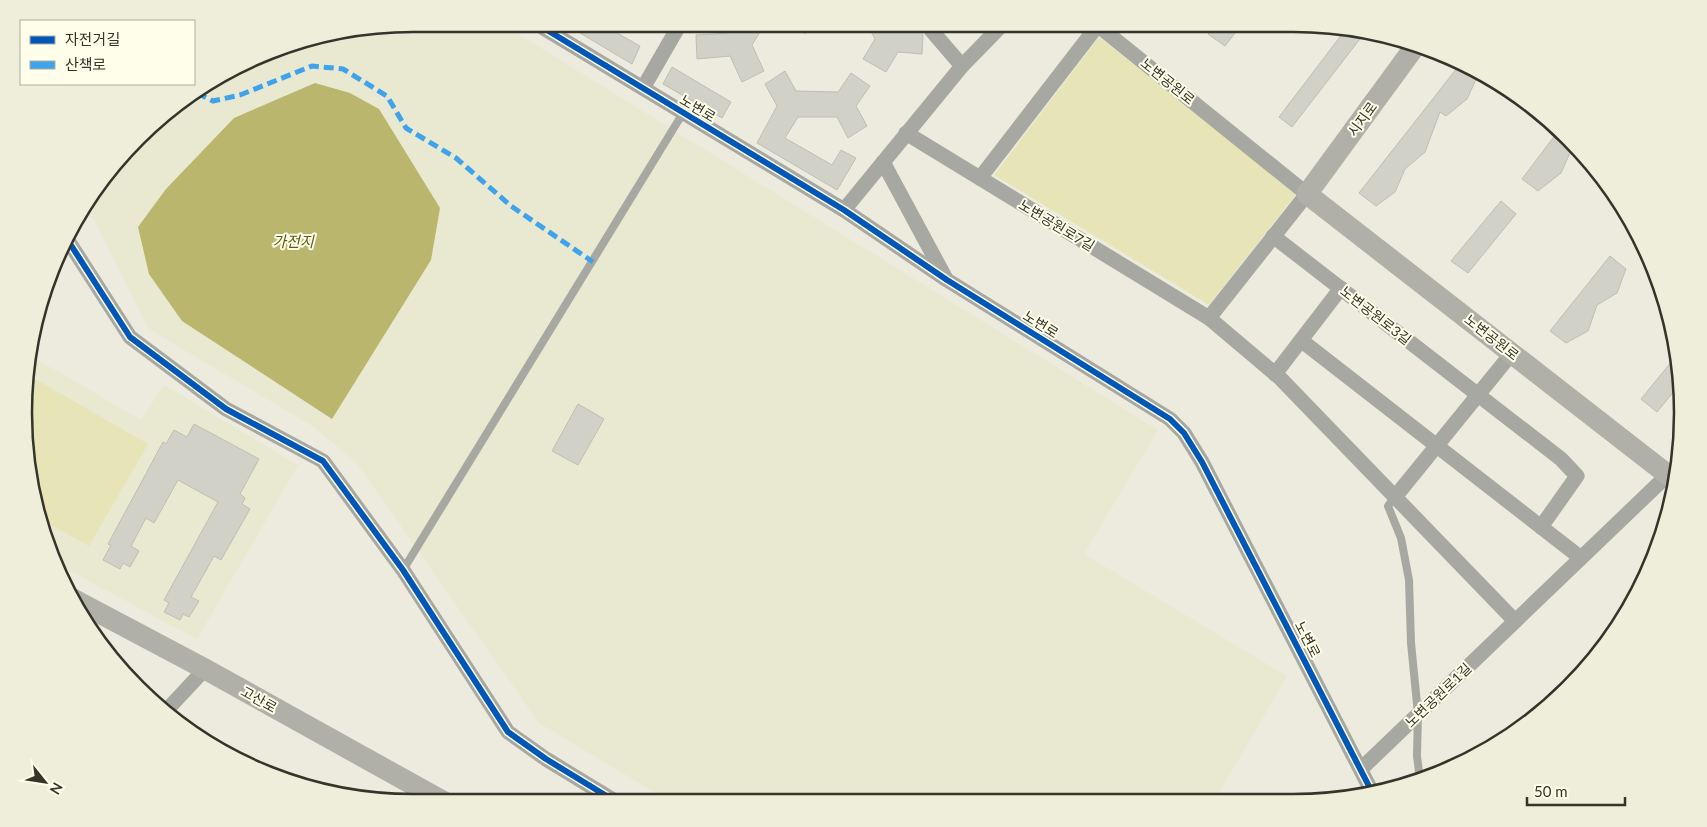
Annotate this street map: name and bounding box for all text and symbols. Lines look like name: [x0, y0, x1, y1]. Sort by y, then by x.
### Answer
legend: [20, 20, 195, 85]
text: 자전거길: [65, 30, 120, 48]
street label: 노변공원로: [1138, 54, 1198, 108]
text: 산책로: [65, 55, 106, 73]
street label: 노변로: [677, 91, 719, 125]
street label: 시지로: [1344, 98, 1380, 140]
street label: 노변공원로7길: [1016, 196, 1098, 254]
water label: 가전지: [272, 232, 315, 250]
street label: 노변공원로3길: [1337, 282, 1415, 348]
street label: 노변로: [1020, 307, 1062, 342]
street label: 노변공원로: [1461, 310, 1523, 364]
street label: 노변로: [1292, 618, 1324, 660]
street label: 노변공원로1길: [1401, 659, 1475, 731]
street label: 고산로: [238, 682, 280, 716]
north arrow: [20, 757, 70, 807]
scale bar: [1527, 774, 1624, 806]
text: N: [47, 780, 67, 798]
text: 50 m: [1534, 782, 1568, 800]

